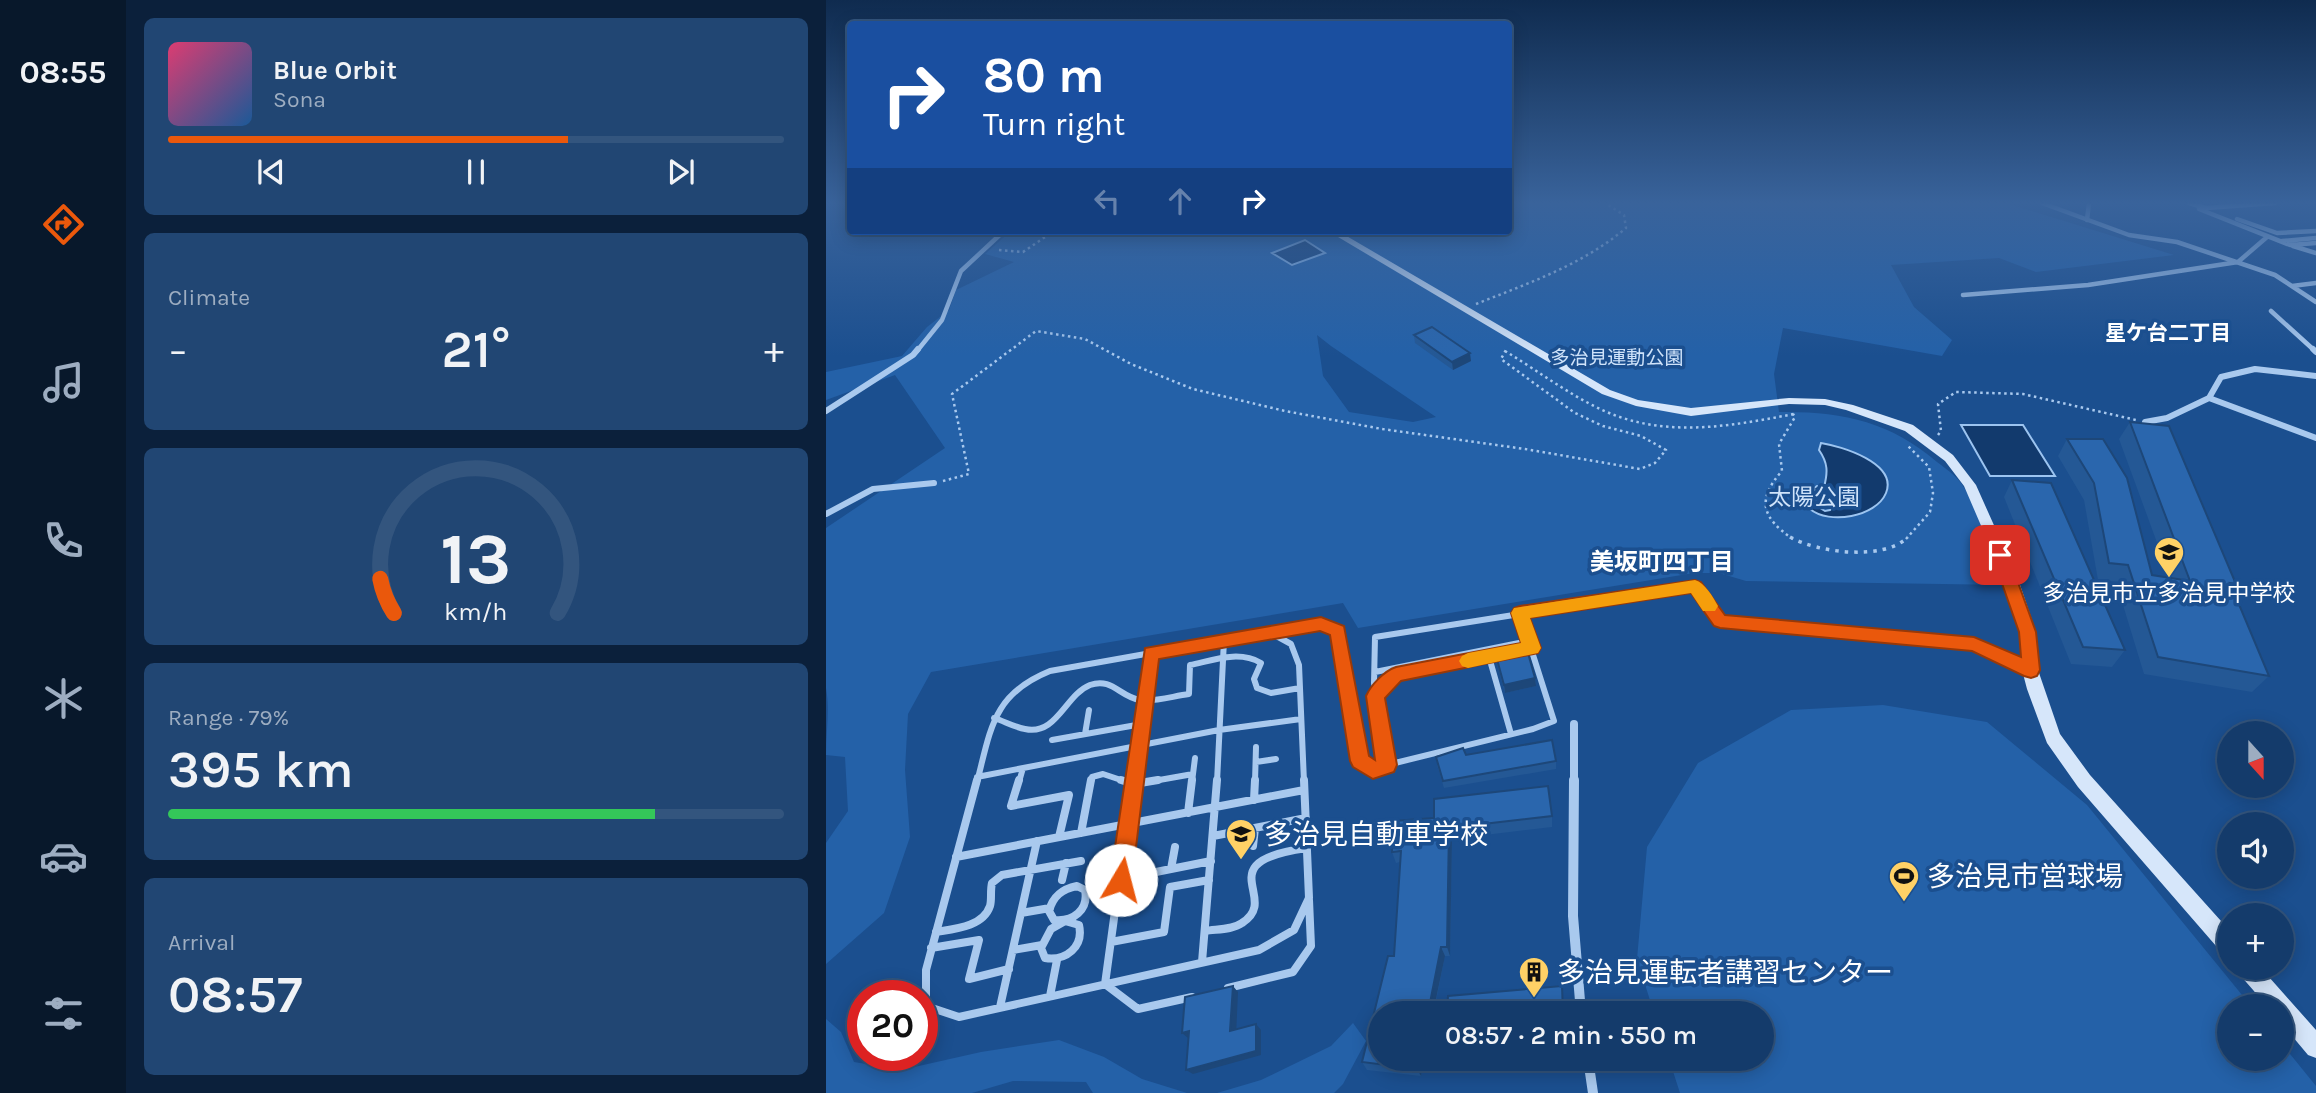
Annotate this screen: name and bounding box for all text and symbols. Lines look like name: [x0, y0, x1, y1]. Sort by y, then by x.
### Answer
text: 80 m: [983, 47, 1105, 104]
icon: right: [868, 49, 959, 140]
text: 08:55: [20, 54, 106, 91]
text: Blue Orbit: [273, 55, 397, 86]
text: Sona: [273, 86, 326, 113]
text: Turn right: [983, 106, 1125, 143]
icon: previous: [252, 153, 290, 191]
icon: pause: [457, 153, 495, 191]
icon: next: [662, 153, 700, 191]
icon: left: [1088, 182, 1126, 220]
icon: ahead: [1161, 182, 1199, 220]
icon: right: [1234, 182, 1272, 220]
icon: directions: [39, 200, 88, 249]
text: Climate: [168, 284, 250, 311]
text: 21°: [442, 319, 510, 380]
district label: 星ケ台二丁目: [2105, 321, 2231, 345]
text: −: [168, 328, 188, 373]
text: +: [764, 328, 784, 373]
park label: 多治見運動公園: [1550, 347, 1684, 369]
icon: music: [39, 358, 88, 407]
park label: 太陽公園: [1768, 484, 1860, 511]
icon: phone: [39, 516, 88, 565]
text: 13: [440, 516, 512, 601]
pin: [1970, 525, 2030, 585]
school or university icon: 多治見市立多治見中学校: [2152, 535, 2186, 579]
icon: arrive: [1981, 536, 2019, 574]
district label: 美坂町四丁目: [1590, 548, 1734, 576]
place label: 多治見市立多治見中学校: [2043, 580, 2296, 607]
text: km/h: [444, 596, 508, 625]
icon: climate: [39, 674, 88, 723]
text: Range · 79%: [168, 704, 289, 731]
north arrow: [2217, 721, 2294, 798]
map controls: [2217, 721, 2294, 1071]
text: 395 km: [168, 739, 354, 800]
button: sound: [2217, 812, 2294, 889]
school or university icon: 多治見自動車学校: [1224, 817, 1258, 861]
place label: 多治見自動車学校: [1264, 818, 1488, 851]
icon: car: [39, 832, 88, 881]
position arrow: [1084, 843, 1158, 917]
sports icon: 多治見市営球場: [1887, 859, 1921, 903]
place label: 多治見市営球場: [1927, 860, 2123, 893]
button: +: [2217, 903, 2294, 980]
text: Arrival: [168, 929, 235, 956]
building icon: 多治見運転者講習センター: [1517, 955, 1551, 999]
place label: 多治見運転者講習センター: [1557, 956, 1893, 989]
text: 08:57: [168, 964, 302, 1025]
speed limit sign: 20: [847, 980, 938, 1071]
icon: filters: [39, 989, 88, 1038]
button: −: [2217, 994, 2294, 1071]
text: 08:57 · 2 min · 550 m: [1445, 1020, 1697, 1051]

